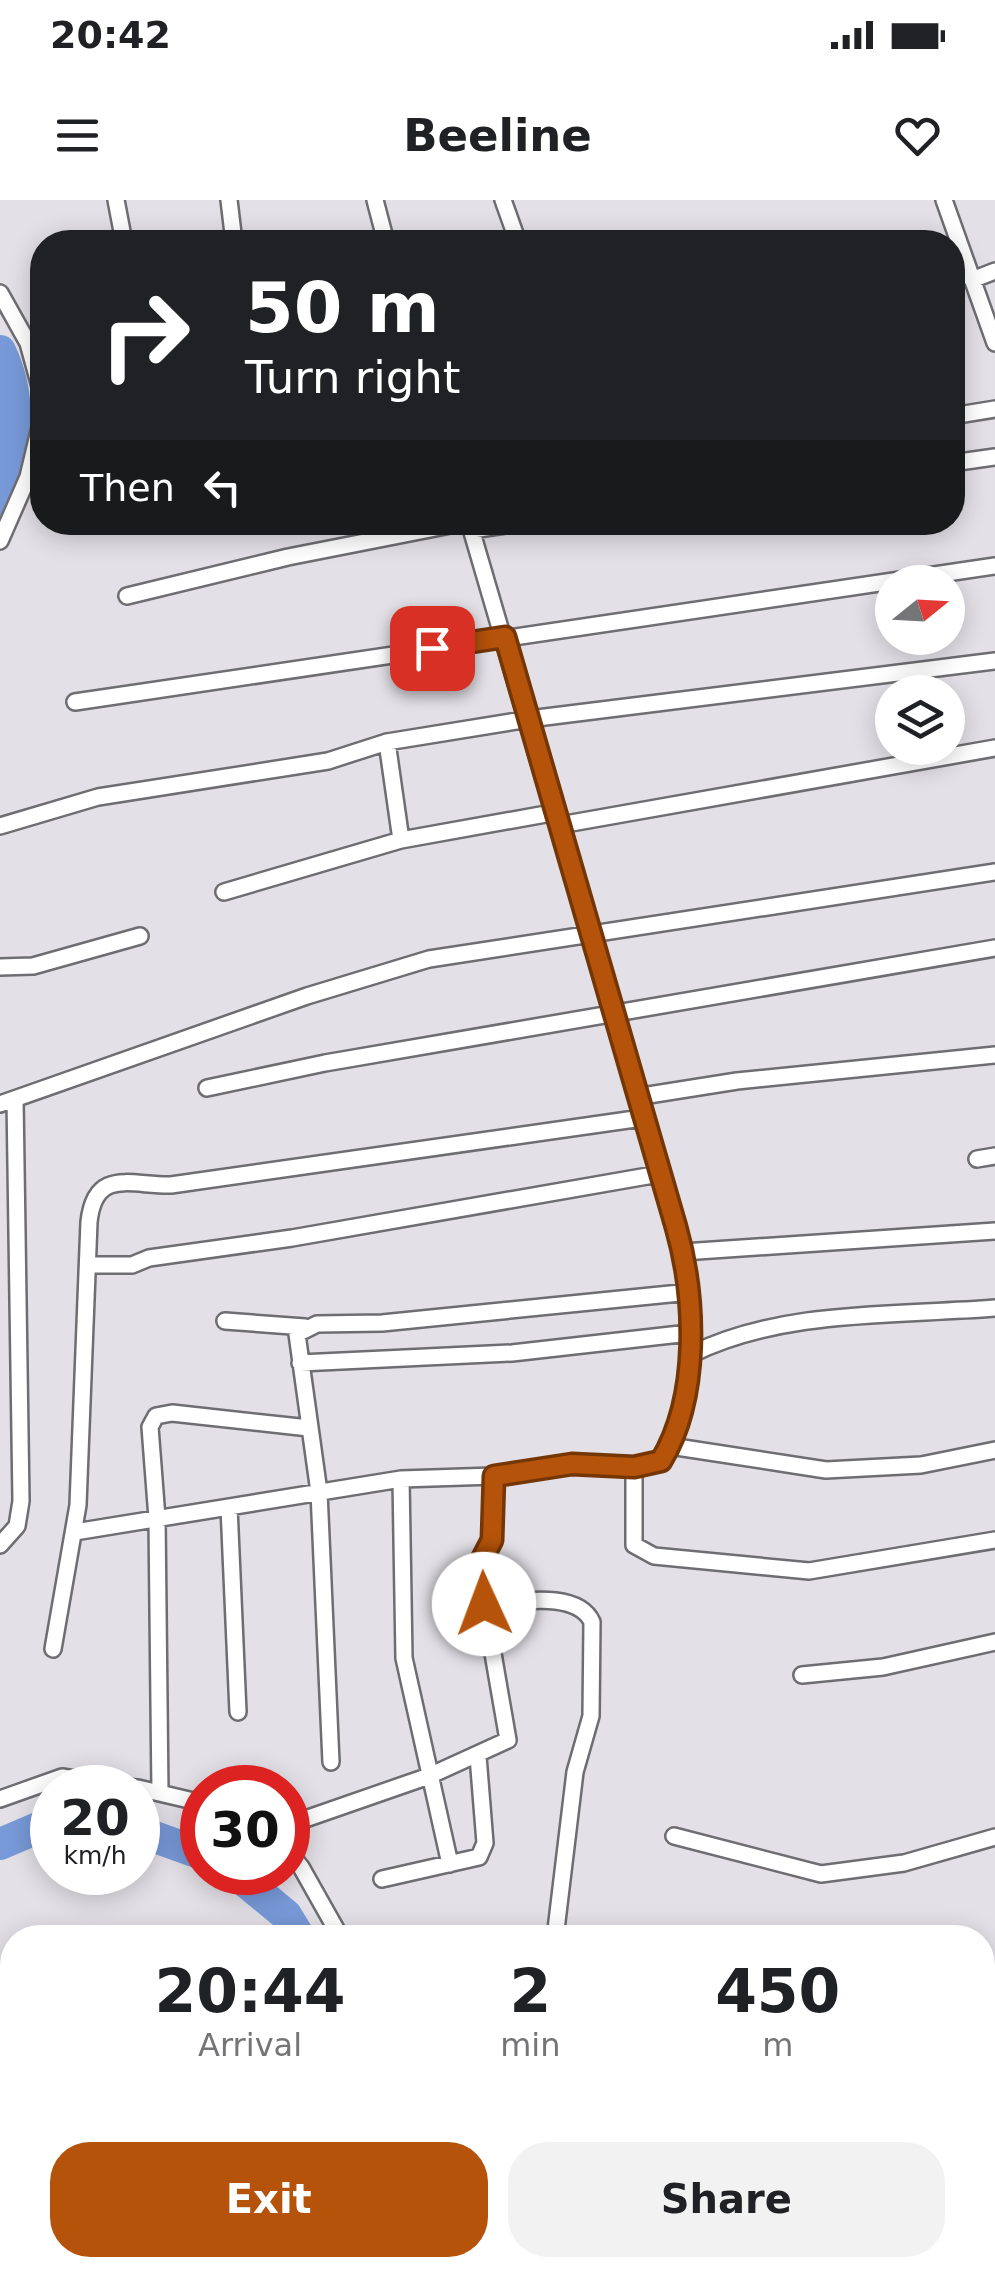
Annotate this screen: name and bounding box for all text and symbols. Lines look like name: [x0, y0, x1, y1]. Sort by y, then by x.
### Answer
text: 20:42: [50, 13, 171, 57]
icon: menu: [50, 108, 105, 163]
icon: heart: [890, 108, 945, 163]
text: Beeline: [403, 109, 592, 162]
text: 50 m: [245, 267, 440, 349]
icon: right: [80, 270, 210, 400]
text: Turn right: [245, 351, 460, 404]
icon: left: [195, 460, 250, 515]
text: Then: [80, 466, 175, 510]
north arrow: [875, 565, 965, 655]
map controls: [875, 565, 965, 765]
pin: [390, 606, 475, 691]
icon: arrive: [405, 621, 460, 676]
button: layers: [875, 675, 965, 765]
position arrow: [432, 1552, 536, 1656]
speed limit sign: 30: [180, 1765, 310, 1895]
text: 20: [60, 1789, 130, 1847]
text: km/h: [63, 1841, 127, 1870]
text: 20:44: [155, 1956, 346, 2026]
text: 2: [509, 1956, 551, 2026]
text: 450: [715, 1956, 840, 2026]
text: Arrival: [198, 2026, 302, 2064]
text: min: [500, 2026, 561, 2064]
text: m: [762, 2026, 793, 2064]
button: Exit: [50, 2142, 488, 2257]
button: Share: [508, 2142, 945, 2257]

